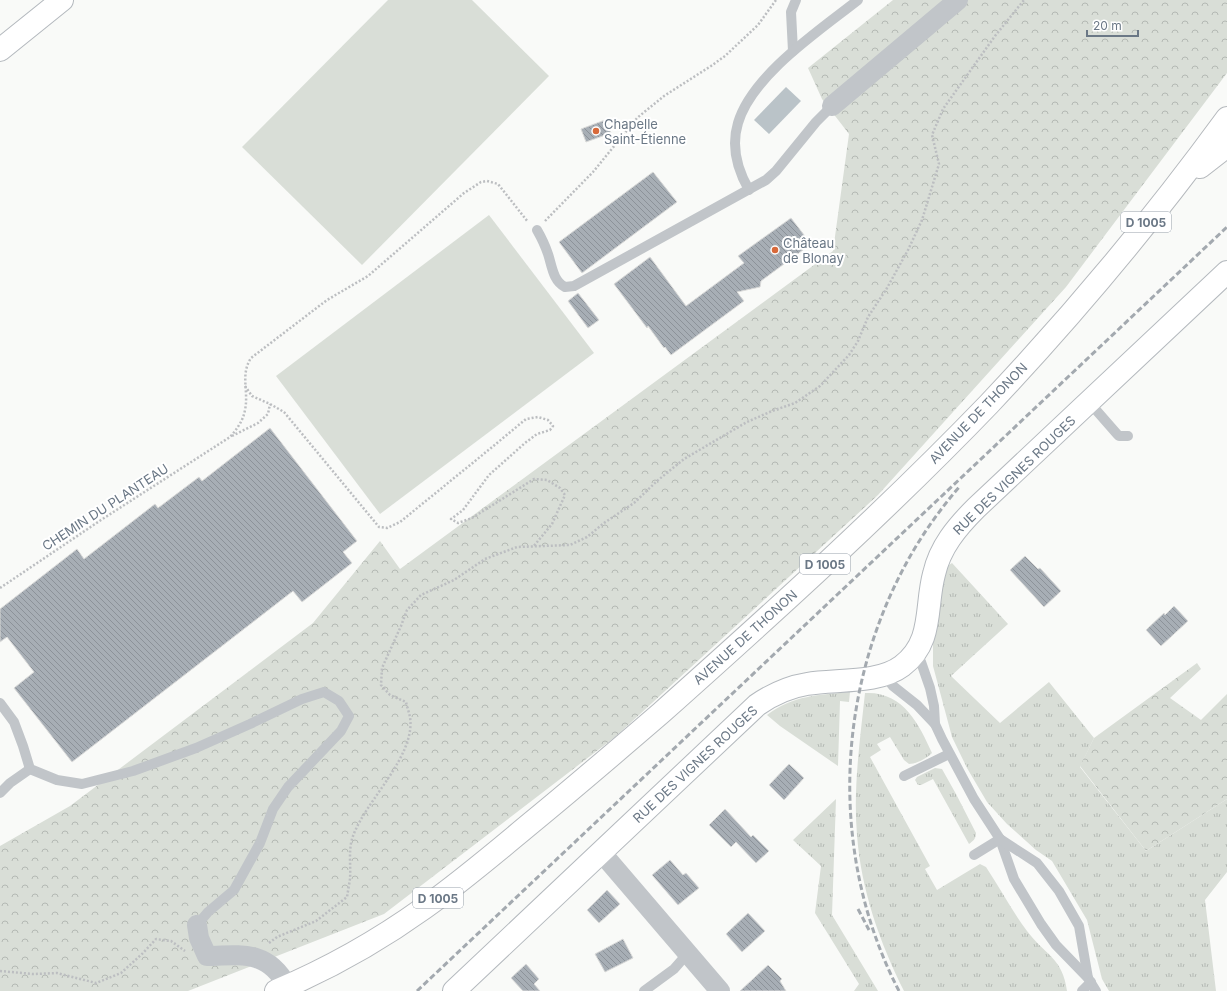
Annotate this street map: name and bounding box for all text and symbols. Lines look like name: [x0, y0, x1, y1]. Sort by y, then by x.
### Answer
scale bar: [1087, 12, 1138, 38]
text: 20 m: [1093, 18, 1122, 33]
place label: Chapelle Saint-Étienne: [604, 116, 686, 147]
marker: Chapelle Saint-Étienne: [591, 126, 601, 136]
road number: D 1005: [1121, 212, 1171, 232]
place label: Château de Blonay: [783, 235, 844, 266]
marker: Château de Blonay: [770, 245, 780, 255]
street label: AVENUE DE THONON: [926, 359, 1030, 467]
street label: RUE DES VIGNES ROUGES: [949, 412, 1079, 538]
street label: CHEMIN DU PLANTEAU: [39, 460, 171, 554]
road number: D 1005: [800, 554, 850, 574]
street label: AVENUE DE THONON: [690, 586, 800, 688]
street label: RUE DES VIGNES ROUGES: [629, 702, 761, 826]
road number: D 1005: [413, 888, 463, 908]

